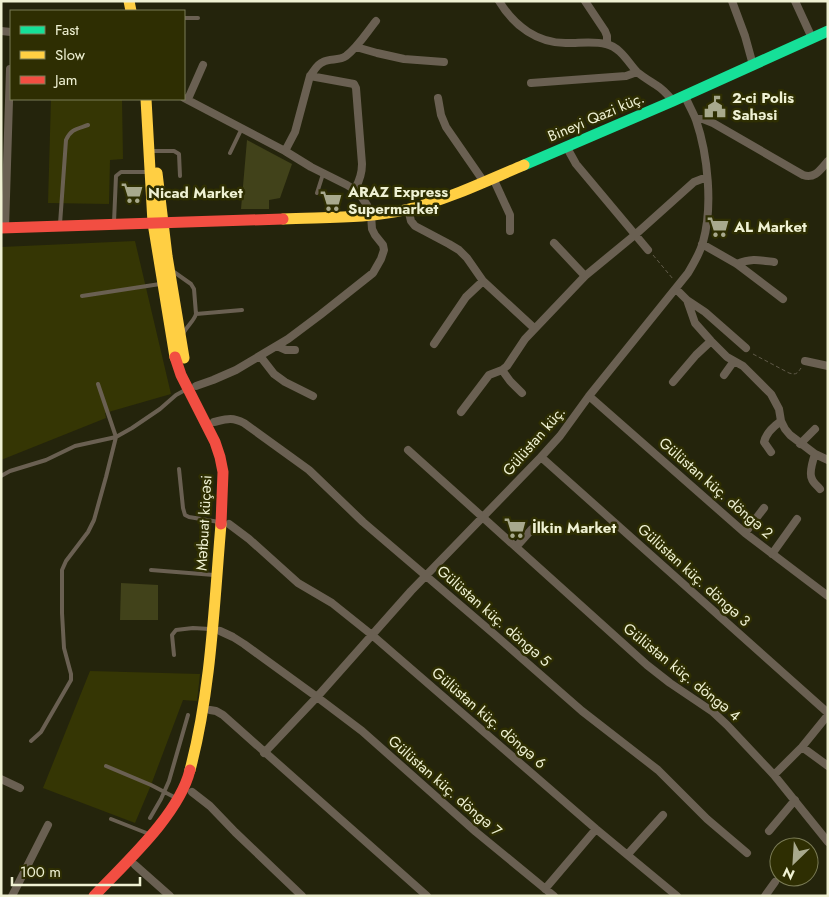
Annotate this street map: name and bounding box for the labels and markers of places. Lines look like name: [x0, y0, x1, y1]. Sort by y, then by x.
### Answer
place label: 2-ci Polis Sahəsi: [732, 87, 794, 126]
public building icon: 2-ci Polis Sahəsi: [702, 94, 728, 120]
supermarket icon: Nicad Market: [119, 180, 145, 206]
place label: ARAZ Express Supermarket: [347, 181, 448, 220]
place label: Nicad Market: [148, 182, 243, 204]
supermarket icon: ARAZ Express Supermarket: [318, 188, 344, 214]
supermarket icon: AL Market: [705, 214, 731, 240]
place label: AL Market: [733, 216, 807, 238]
supermarket icon: İlkin Market: [502, 515, 528, 541]
place label: İlkin Market: [532, 517, 616, 539]

